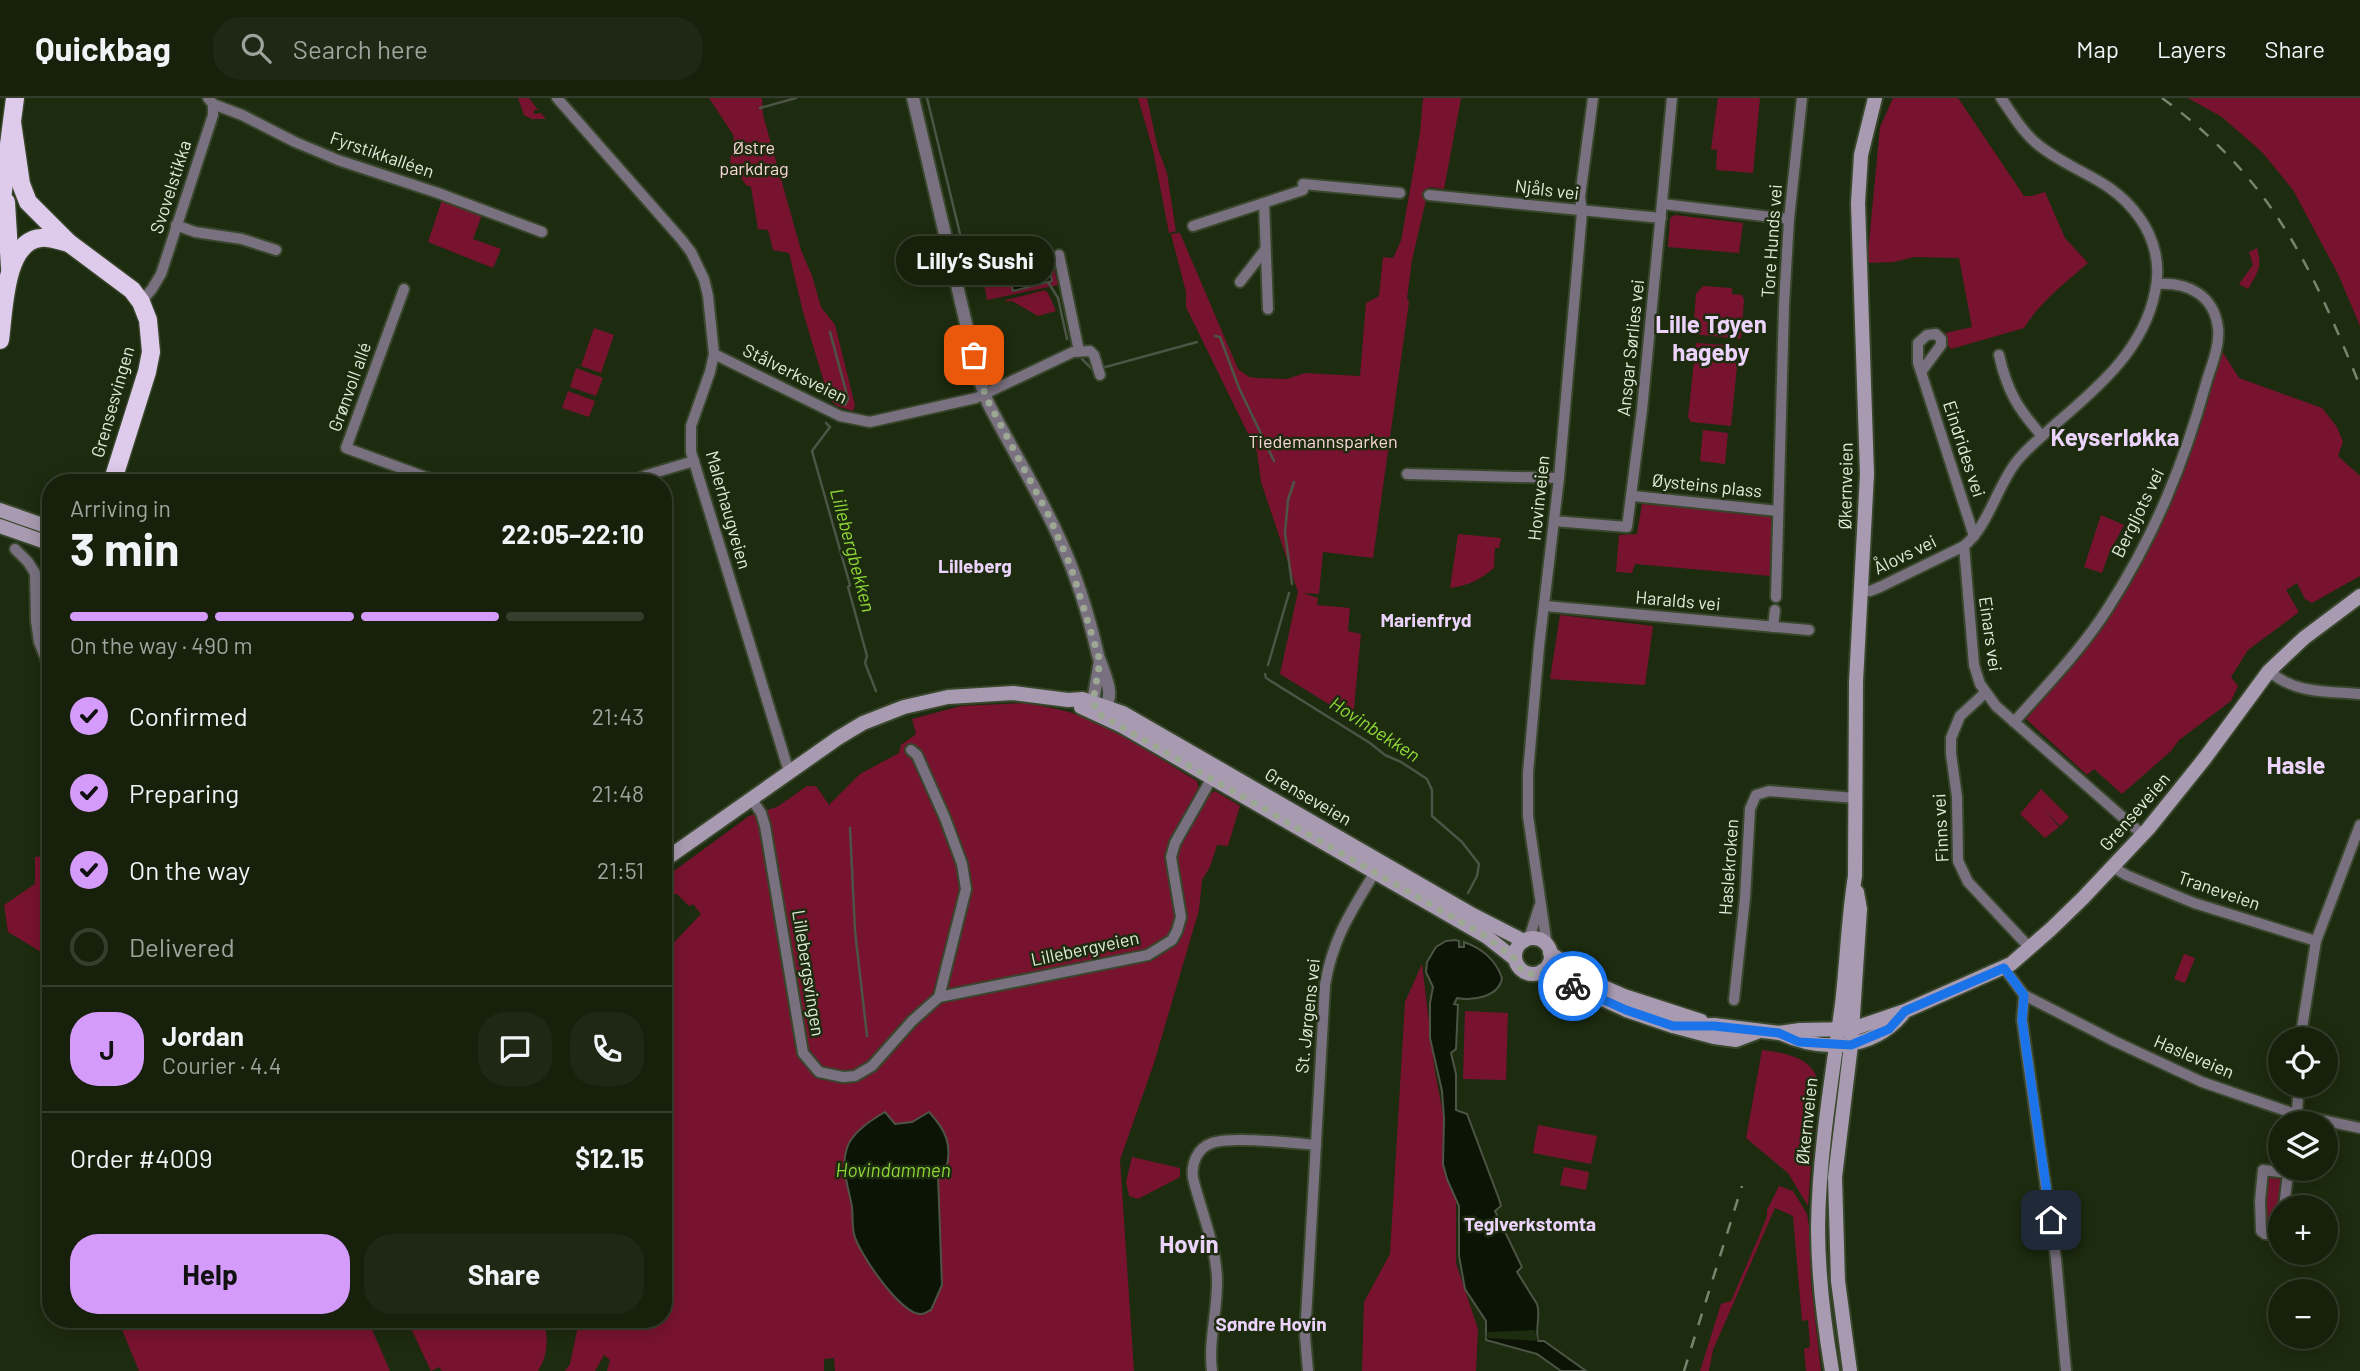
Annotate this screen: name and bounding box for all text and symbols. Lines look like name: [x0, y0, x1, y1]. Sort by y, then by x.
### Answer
search box: [213, 17, 703, 80]
text: Quickbag: [35, 28, 171, 68]
icon: search: [237, 29, 275, 67]
text: Search here: [293, 33, 428, 64]
text: Map: [2076, 34, 2119, 63]
text: Layers: [2157, 34, 2226, 63]
text: Share: [2264, 34, 2325, 63]
street label: Fyrstikkalléen: [327, 126, 437, 182]
park label: Østre parkdrag: [719, 136, 789, 179]
street label: Svovelstikka: [145, 137, 196, 236]
street label: Njåls vei: [1514, 174, 1581, 204]
street label: Tore Hunds vei: [1756, 183, 1786, 299]
callout: Lilly’s Sushi: [895, 236, 1053, 285]
text: Lilly’s Sushi: [916, 246, 1034, 274]
street label: Ansgar Sørlies vei: [1612, 278, 1648, 418]
district label: Lille Tøyen hageby: [1655, 309, 1767, 366]
pin: [944, 325, 1004, 385]
icon: bag: [955, 336, 993, 374]
street label: Stålverksveien: [740, 338, 851, 408]
street label: Grønvoll allé: [323, 339, 375, 434]
street label: Grensesvingen: [86, 344, 138, 460]
street label: Eindrides vei: [1939, 398, 1991, 500]
district label: Keyserløkka: [2051, 422, 2179, 451]
park label: Tiedemannsparken: [1248, 430, 1398, 452]
street label: Økernveien: [1833, 442, 1857, 530]
street label: Malerhaugveien: [702, 448, 756, 572]
street label: Hovinveien: [1523, 454, 1553, 542]
street label: Bergljots vei: [2106, 464, 2168, 561]
street label: Øysteins plass: [1651, 468, 1763, 502]
water label: Lillebergbekken: [826, 485, 881, 614]
text: Arriving in: [70, 494, 171, 522]
text: 22:05–22:10: [502, 518, 644, 549]
text: 3 min: [70, 520, 179, 575]
street label: Ålovs vei: [1870, 529, 1940, 579]
district label: Lilleberg: [938, 554, 1012, 577]
street label: Haralds vei: [1635, 585, 1722, 615]
street label: Einars vei: [1975, 595, 2007, 673]
district label: Marienfryd: [1380, 608, 1472, 631]
text: On the way · 490 m: [70, 631, 253, 659]
water label: Hovinbekken: [1326, 691, 1425, 766]
icon: check: [70, 697, 108, 735]
text: Confirmed: [129, 700, 248, 731]
text: 21:43: [592, 702, 644, 730]
district label: Hasle: [2267, 750, 2325, 779]
street label: Grenseveien: [1261, 762, 1356, 830]
street label: Grenseveien: [2094, 768, 2174, 855]
icon: check: [70, 774, 108, 812]
text: Preparing: [129, 777, 239, 808]
text: 21:48: [591, 779, 644, 807]
street label: Finns vei: [1927, 793, 1953, 863]
street label: Haslekroken: [1714, 818, 1742, 916]
icon: check: [70, 851, 108, 889]
text: On the way: [129, 854, 250, 885]
text: 21:51: [597, 856, 644, 884]
street label: Traneveien: [2175, 866, 2263, 914]
street label: Lillebergsvingen: [788, 908, 830, 1038]
street label: Lillebergveien: [1029, 926, 1141, 970]
text: Delivered: [129, 931, 235, 962]
courier: [1538, 951, 1608, 1021]
street label: St. Jørgens vei: [1290, 957, 1324, 1074]
icon: bike: [1554, 967, 1592, 1005]
button: chat: [478, 1012, 552, 1086]
button: phone: [570, 1012, 644, 1086]
text: Jordan: [162, 1020, 244, 1051]
map controls: [2268, 1027, 2338, 1349]
button: locate: [2268, 1027, 2338, 1097]
street label: Hasleveien: [2151, 1029, 2238, 1083]
text: J: [99, 1034, 115, 1065]
text: Courier · 4.4: [162, 1051, 281, 1079]
street label: Økernveien: [1791, 1076, 1822, 1165]
button: layers: [2268, 1111, 2338, 1181]
text: Order #4009: [70, 1142, 213, 1173]
text: $12.15: [575, 1142, 644, 1173]
water label: Hovindammen: [835, 1158, 951, 1181]
pin: [2021, 1190, 2081, 1250]
button: +: [2268, 1195, 2338, 1265]
icon: home: [2032, 1201, 2070, 1239]
district label: Teglverkstomta: [1464, 1212, 1596, 1235]
district label: Hovin: [1159, 1229, 1219, 1258]
button: Help: [70, 1234, 350, 1314]
button: Share: [364, 1234, 644, 1314]
button: −: [2268, 1279, 2338, 1349]
district label: Søndre Hovin: [1215, 1312, 1327, 1335]

